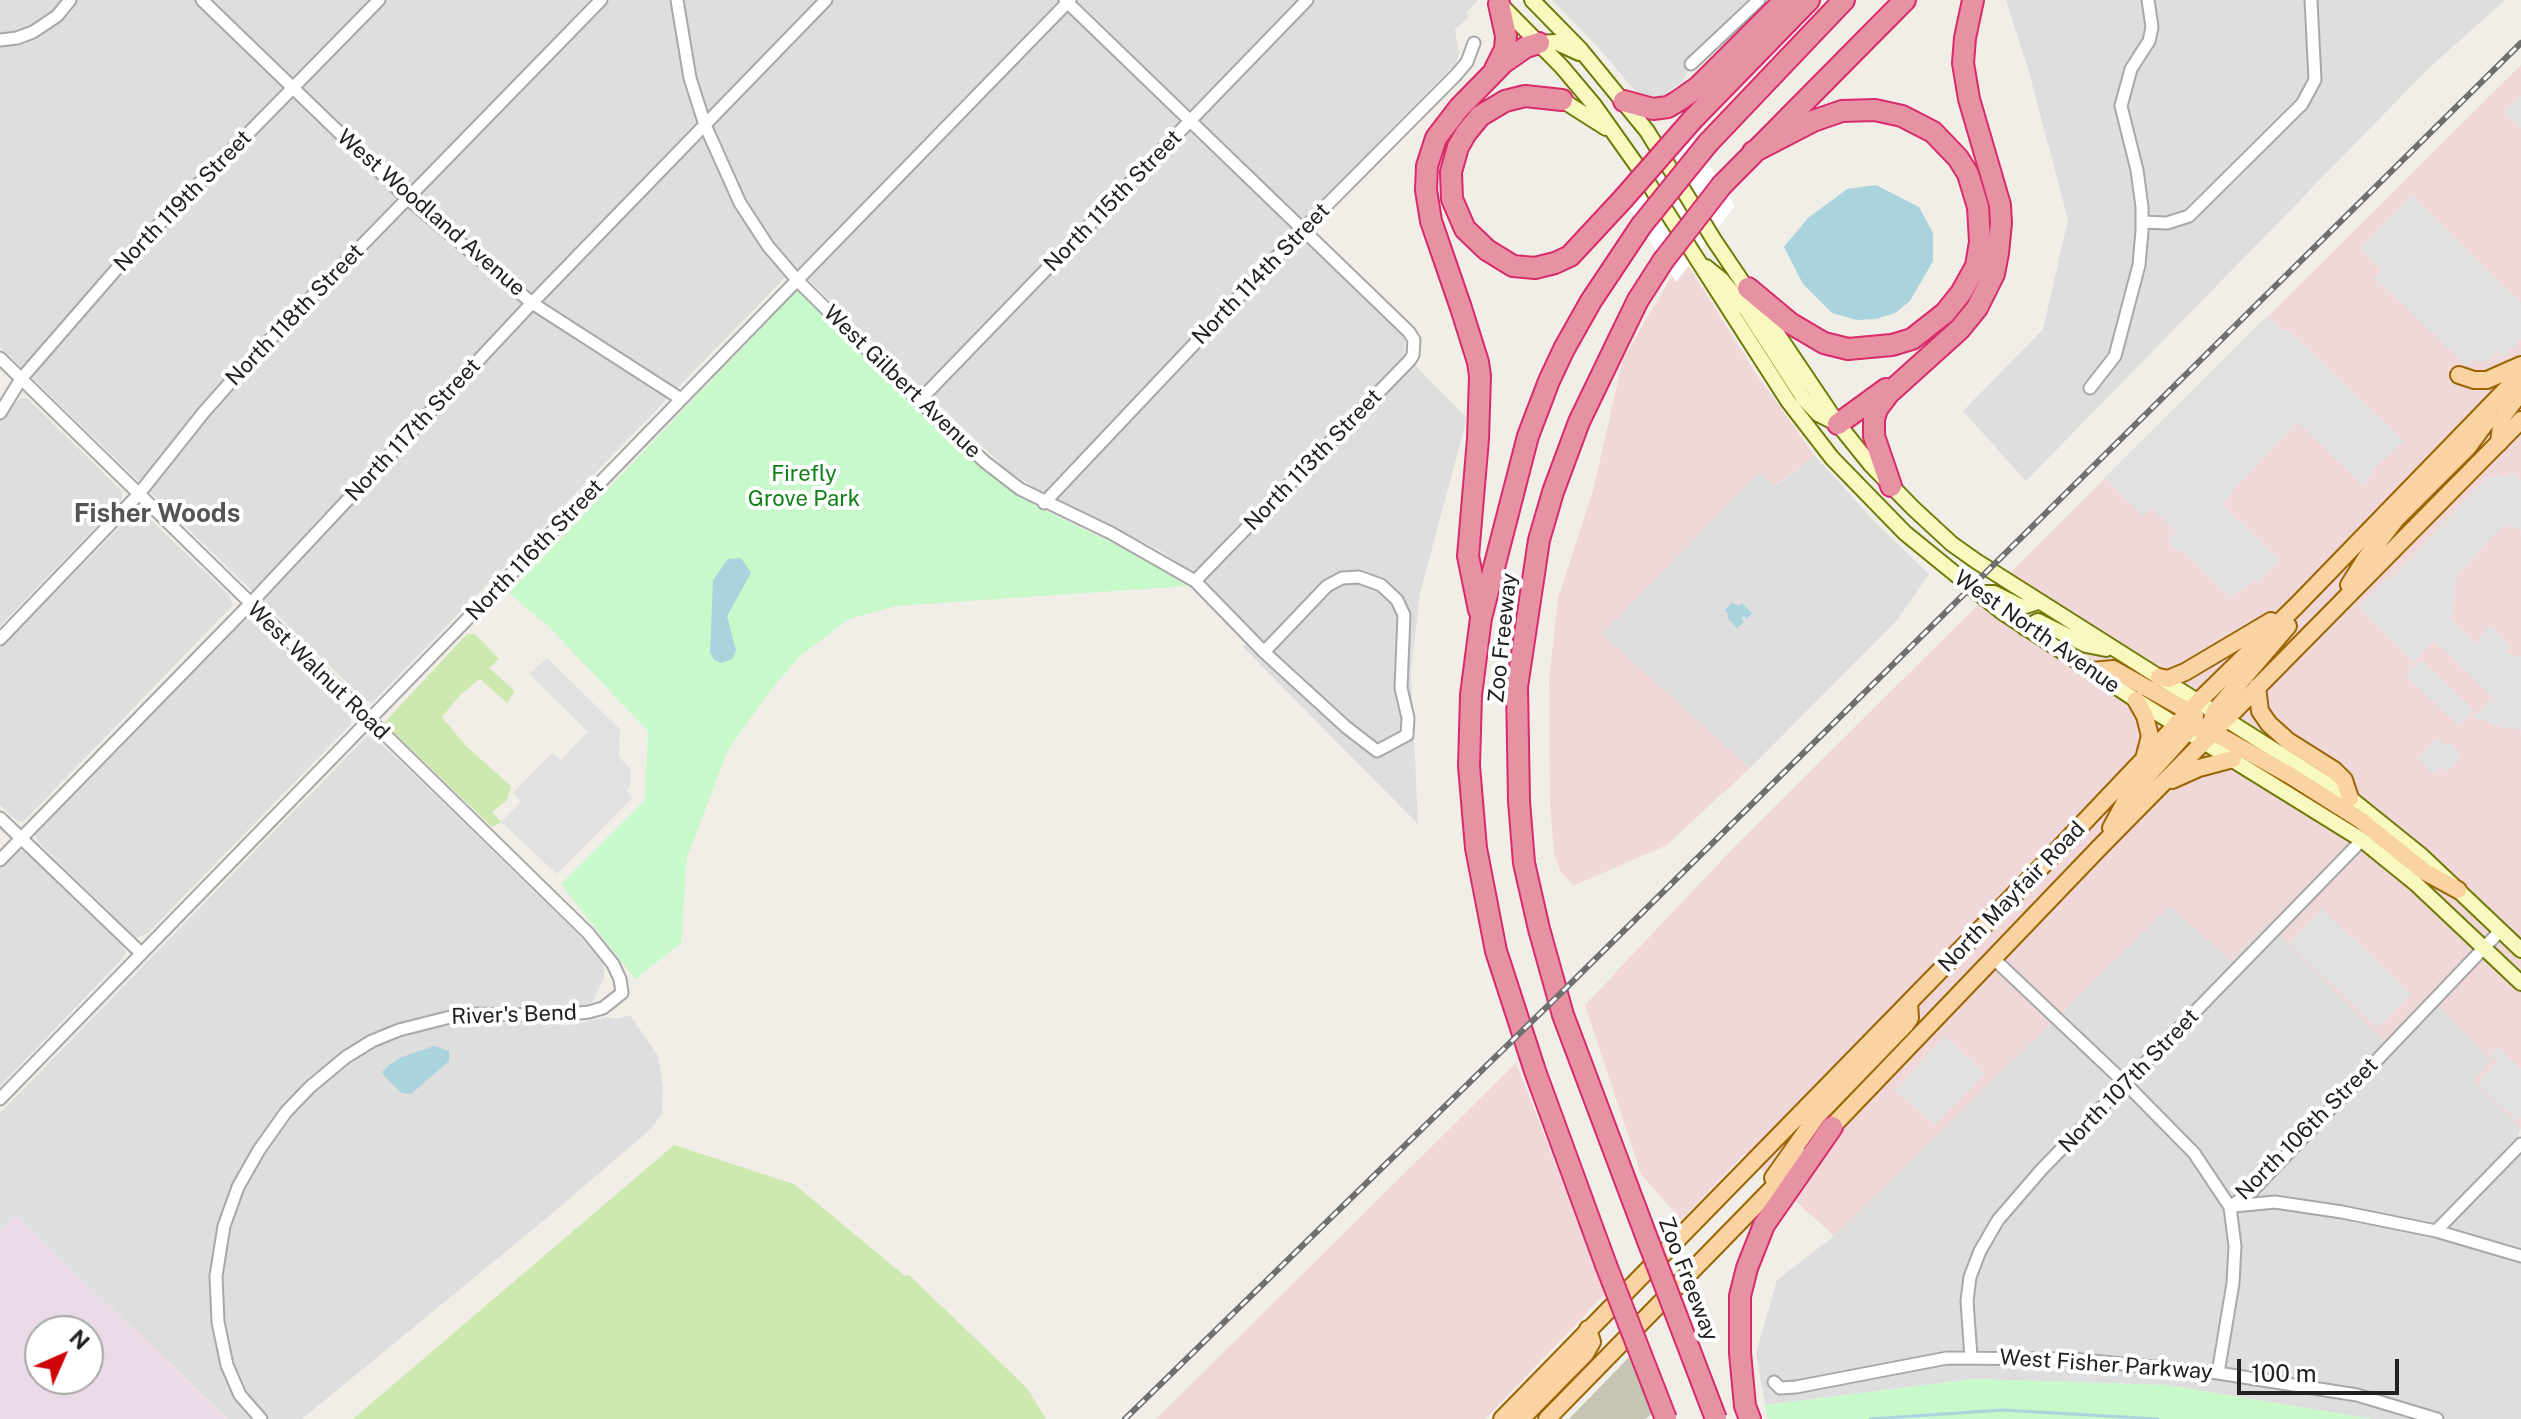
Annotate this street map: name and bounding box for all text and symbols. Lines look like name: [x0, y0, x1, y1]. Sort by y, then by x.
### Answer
street label: West Woodland Avenue: [331, 124, 531, 302]
street label: North 119th Street: [109, 125, 257, 277]
street label: North 115th Street: [1039, 125, 1187, 277]
street label: North 114th Street: [1187, 198, 1335, 350]
street label: North 118th Street: [221, 239, 369, 391]
street label: West Gilbert Avenue: [818, 300, 986, 464]
street label: North 117th Street: [340, 353, 486, 507]
street label: North 113th Street: [1239, 384, 1387, 536]
park label: Firefly Grove Park: [748, 461, 860, 512]
street label: North 116th Street: [461, 474, 609, 626]
district label: Fisher Woods: [74, 498, 240, 530]
street label: West North Avenue: [1949, 565, 2125, 699]
street label: Zoo Freeway: [1483, 572, 1523, 704]
street label: West Walnut Road: [241, 596, 395, 746]
street label: North Mayfair Road: [1933, 816, 2091, 978]
street label: River's Bend: [451, 1000, 577, 1030]
street label: North 107th Street: [2054, 1004, 2204, 1158]
street label: North 106th Street: [2230, 1052, 2384, 1206]
street label: Zoo Freeway: [1652, 1213, 1724, 1345]
north arrow: [24, 1315, 104, 1395]
text: N: [64, 1324, 95, 1355]
scale bar: [2241, 1343, 2403, 1393]
street label: West Fisher Parkway: [1999, 1344, 2213, 1386]
text: 100 m: [2251, 1359, 2317, 1387]

